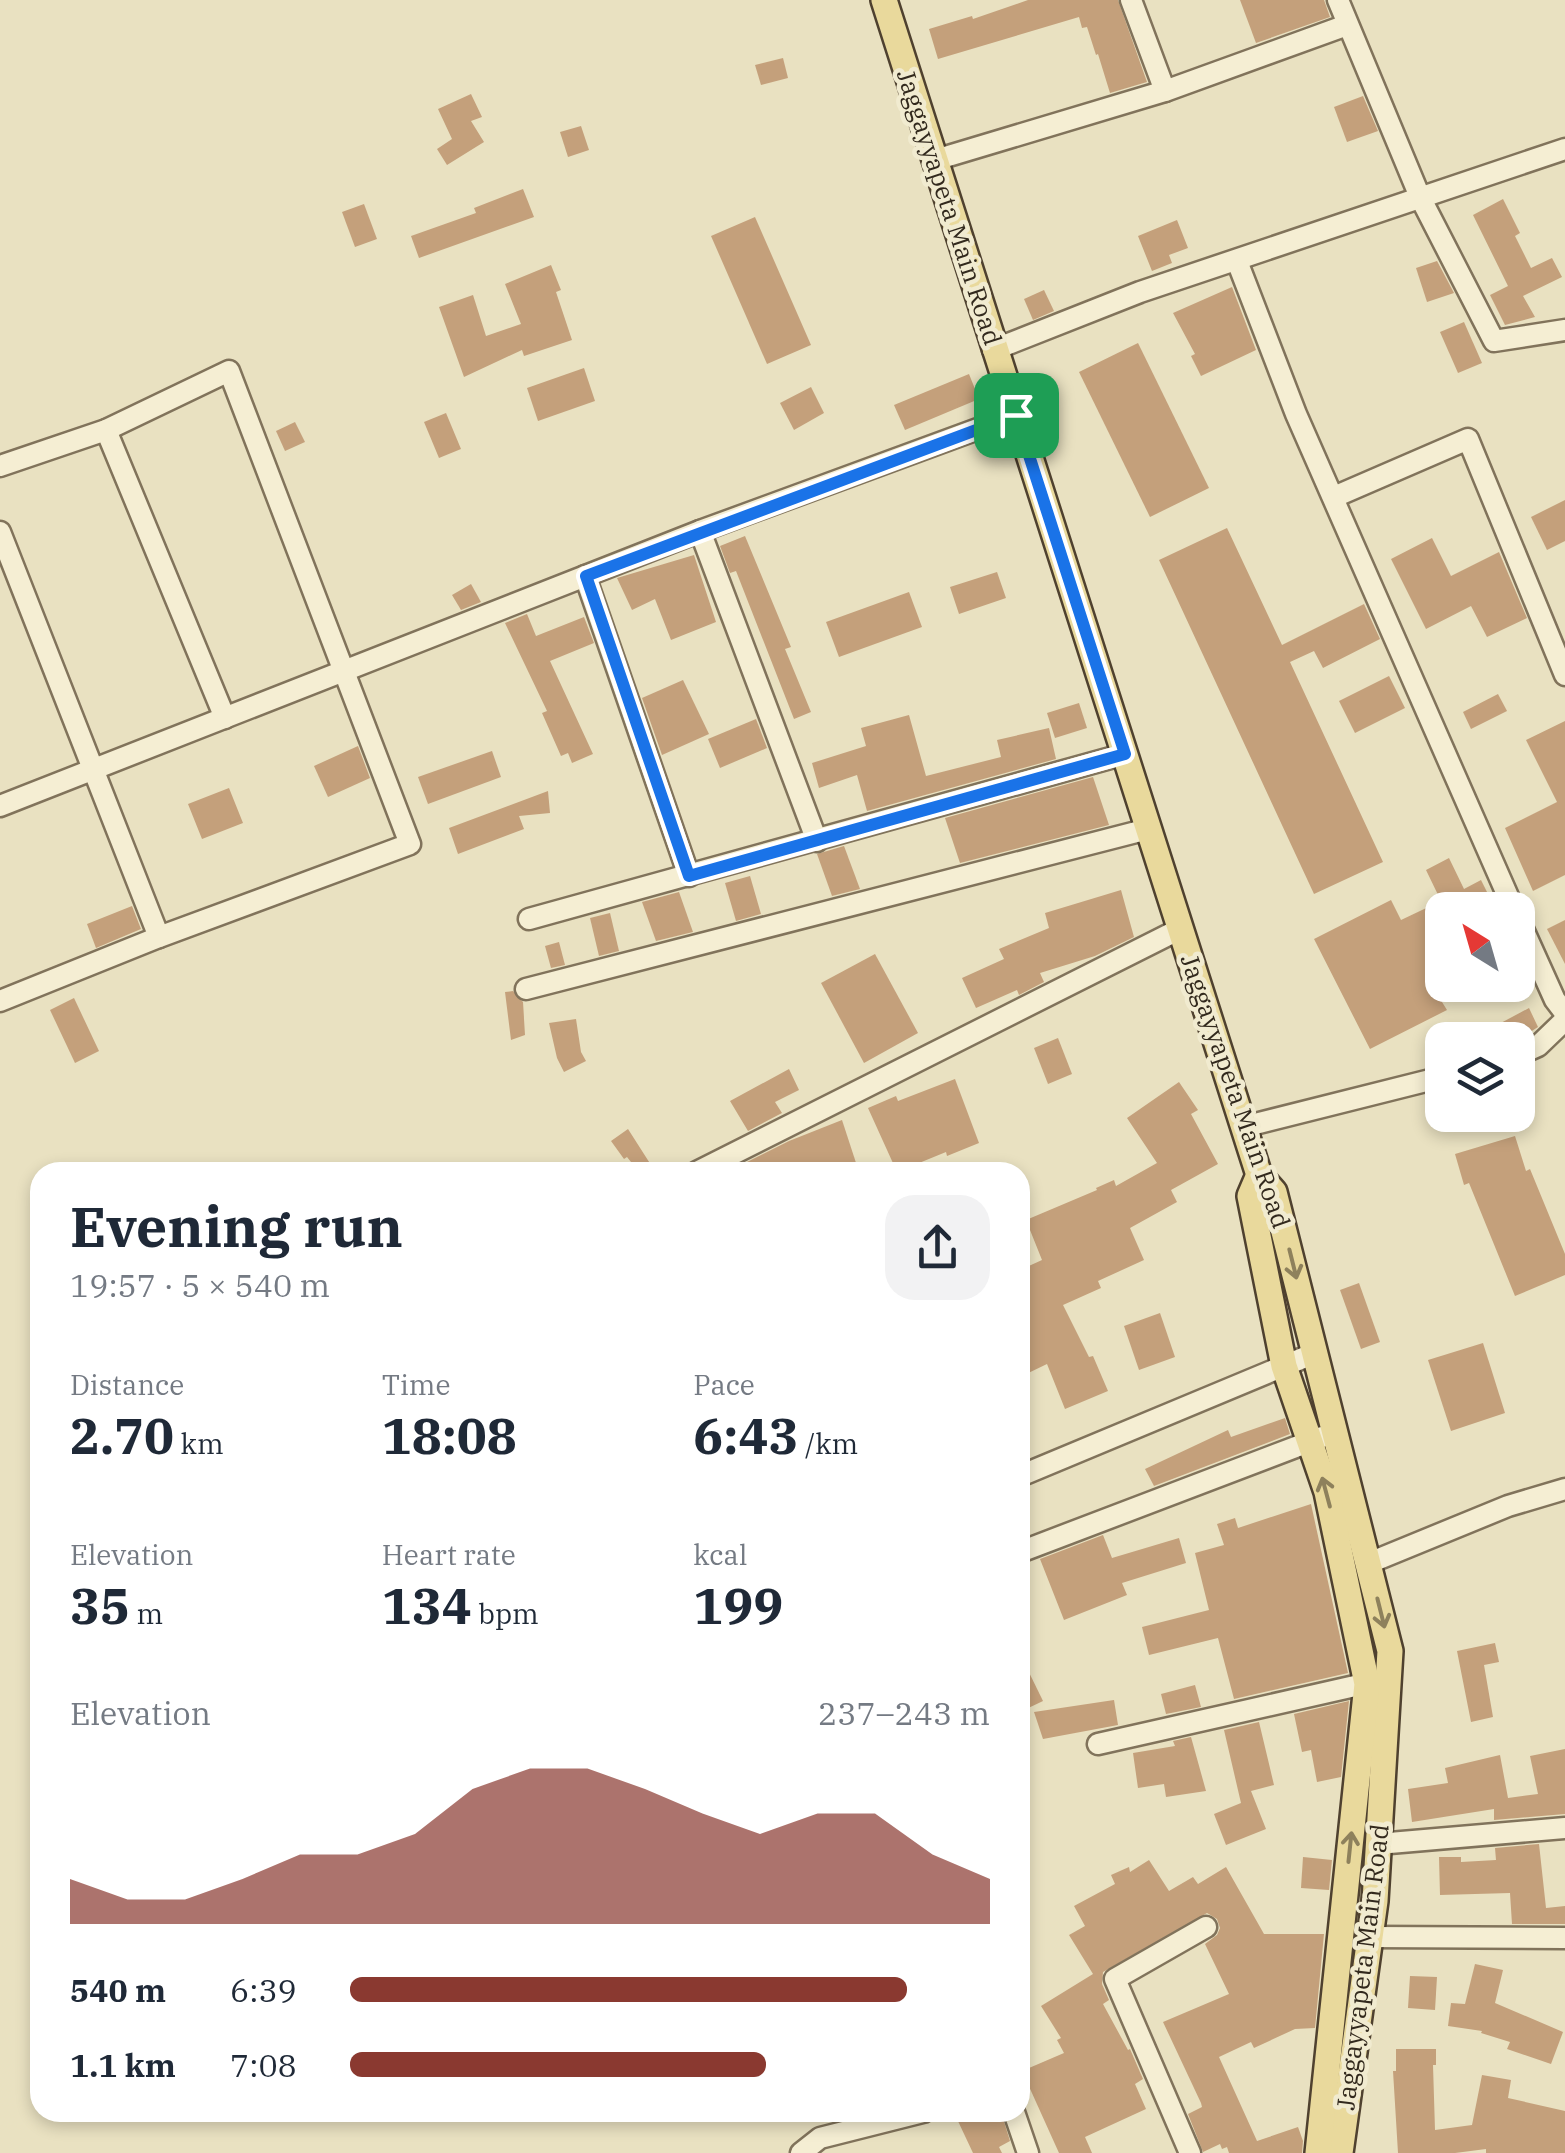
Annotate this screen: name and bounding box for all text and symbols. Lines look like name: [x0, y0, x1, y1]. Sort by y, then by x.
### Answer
street label: Jaggayyapeta Main Road: [890, 65, 1010, 349]
pin: [974, 373, 1059, 458]
icon: arrive: [989, 388, 1044, 443]
north arrow: [1425, 892, 1535, 1002]
map controls: [1425, 892, 1535, 1132]
street label: Jaggayyapeta Main Road: [1174, 949, 1298, 1233]
button: layers: [1425, 1022, 1535, 1132]
text: Evening run: [70, 1191, 403, 1262]
button: share: [885, 1195, 990, 1300]
one-way arrow: [1284, 1248, 1303, 1279]
text: 19:57 · 5 × 540 m: [70, 1264, 330, 1306]
text: Distance: [70, 1366, 184, 1403]
text: Time: [382, 1366, 450, 1403]
text: Pace: [693, 1366, 755, 1403]
text: 2.70: [70, 1403, 174, 1468]
text: 18:08: [382, 1403, 517, 1468]
text: 6:43: [693, 1403, 798, 1468]
text: km: [174, 1425, 224, 1462]
text: /km: [798, 1425, 858, 1462]
one-way arrow: [1316, 1477, 1335, 1509]
text: Elevation: [70, 1536, 193, 1573]
text: Heart rate: [382, 1536, 516, 1573]
text: kcal: [693, 1536, 747, 1573]
text: 35: [70, 1573, 130, 1638]
text: 134: [382, 1573, 472, 1638]
text: 199: [693, 1573, 783, 1638]
text: m: [130, 1595, 163, 1632]
text: bpm: [472, 1595, 539, 1632]
one-way arrow: [1373, 1596, 1391, 1628]
text: Elevation: [70, 1692, 211, 1734]
text: 237–243 m: [818, 1692, 990, 1734]
street label: Jaggayyapeta Main Road: [1328, 1822, 1396, 2112]
one-way arrow: [1341, 1832, 1360, 1864]
text: 540 m: [70, 1969, 166, 2011]
text: 6:39: [230, 1969, 297, 2011]
text: 1.1 km: [70, 2044, 176, 2086]
text: 7:08: [230, 2044, 297, 2086]

